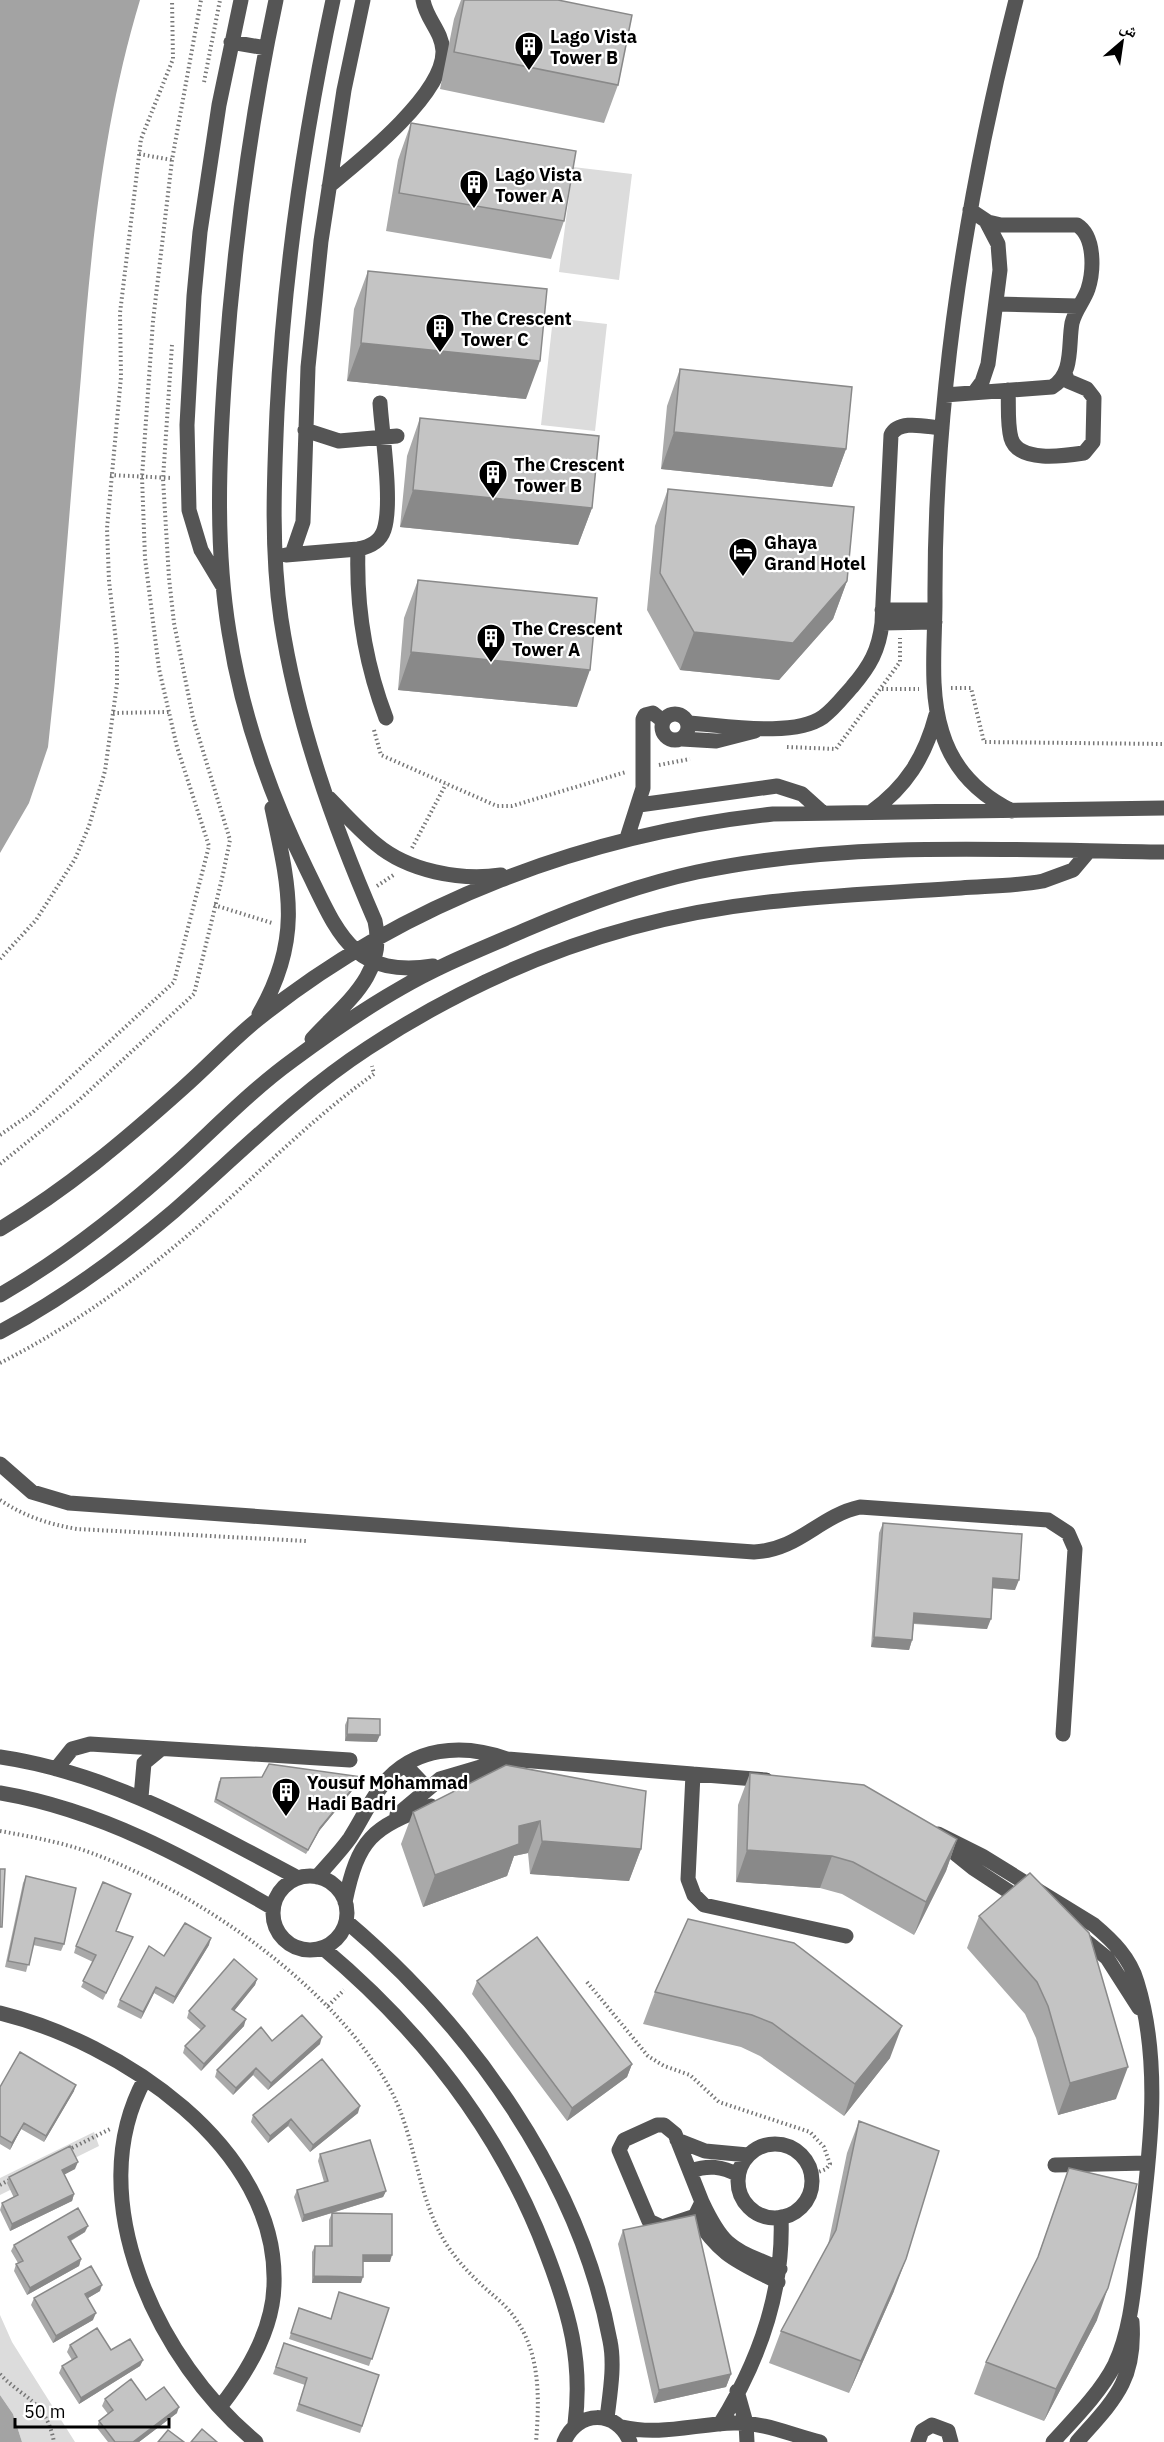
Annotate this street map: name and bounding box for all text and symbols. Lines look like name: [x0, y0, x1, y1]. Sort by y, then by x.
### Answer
north arrow: [1092, 12, 1152, 72]
text: ش: [1117, 16, 1142, 42]
place label: Lago Vista Tower B: [550, 25, 637, 69]
building icon: Lago Vista Tower B: [513, 30, 545, 72]
place label: Lago Vista Tower A: [495, 163, 582, 207]
building icon: Lago Vista Tower A: [458, 168, 490, 210]
place label: The Crescent Tower C: [461, 307, 572, 351]
building icon: The Crescent Tower C: [424, 312, 456, 354]
place label: The Crescent Tower B: [514, 453, 625, 497]
building icon: The Crescent Tower B: [477, 458, 509, 500]
place label: Ghaya Grand Hotel: [764, 531, 866, 575]
hotel icon: Ghaya Grand Hotel: [727, 536, 759, 578]
place label: The Crescent Tower A: [512, 617, 623, 661]
building icon: The Crescent Tower A: [475, 622, 507, 664]
place label: Yousuf Mohammad Hadi Badri: [307, 1771, 468, 1815]
building icon: Yousuf Mohammad Hadi Badri: [270, 1776, 302, 1818]
scale bar: [15, 2391, 170, 2429]
text: 50 m: [24, 2400, 66, 2423]

